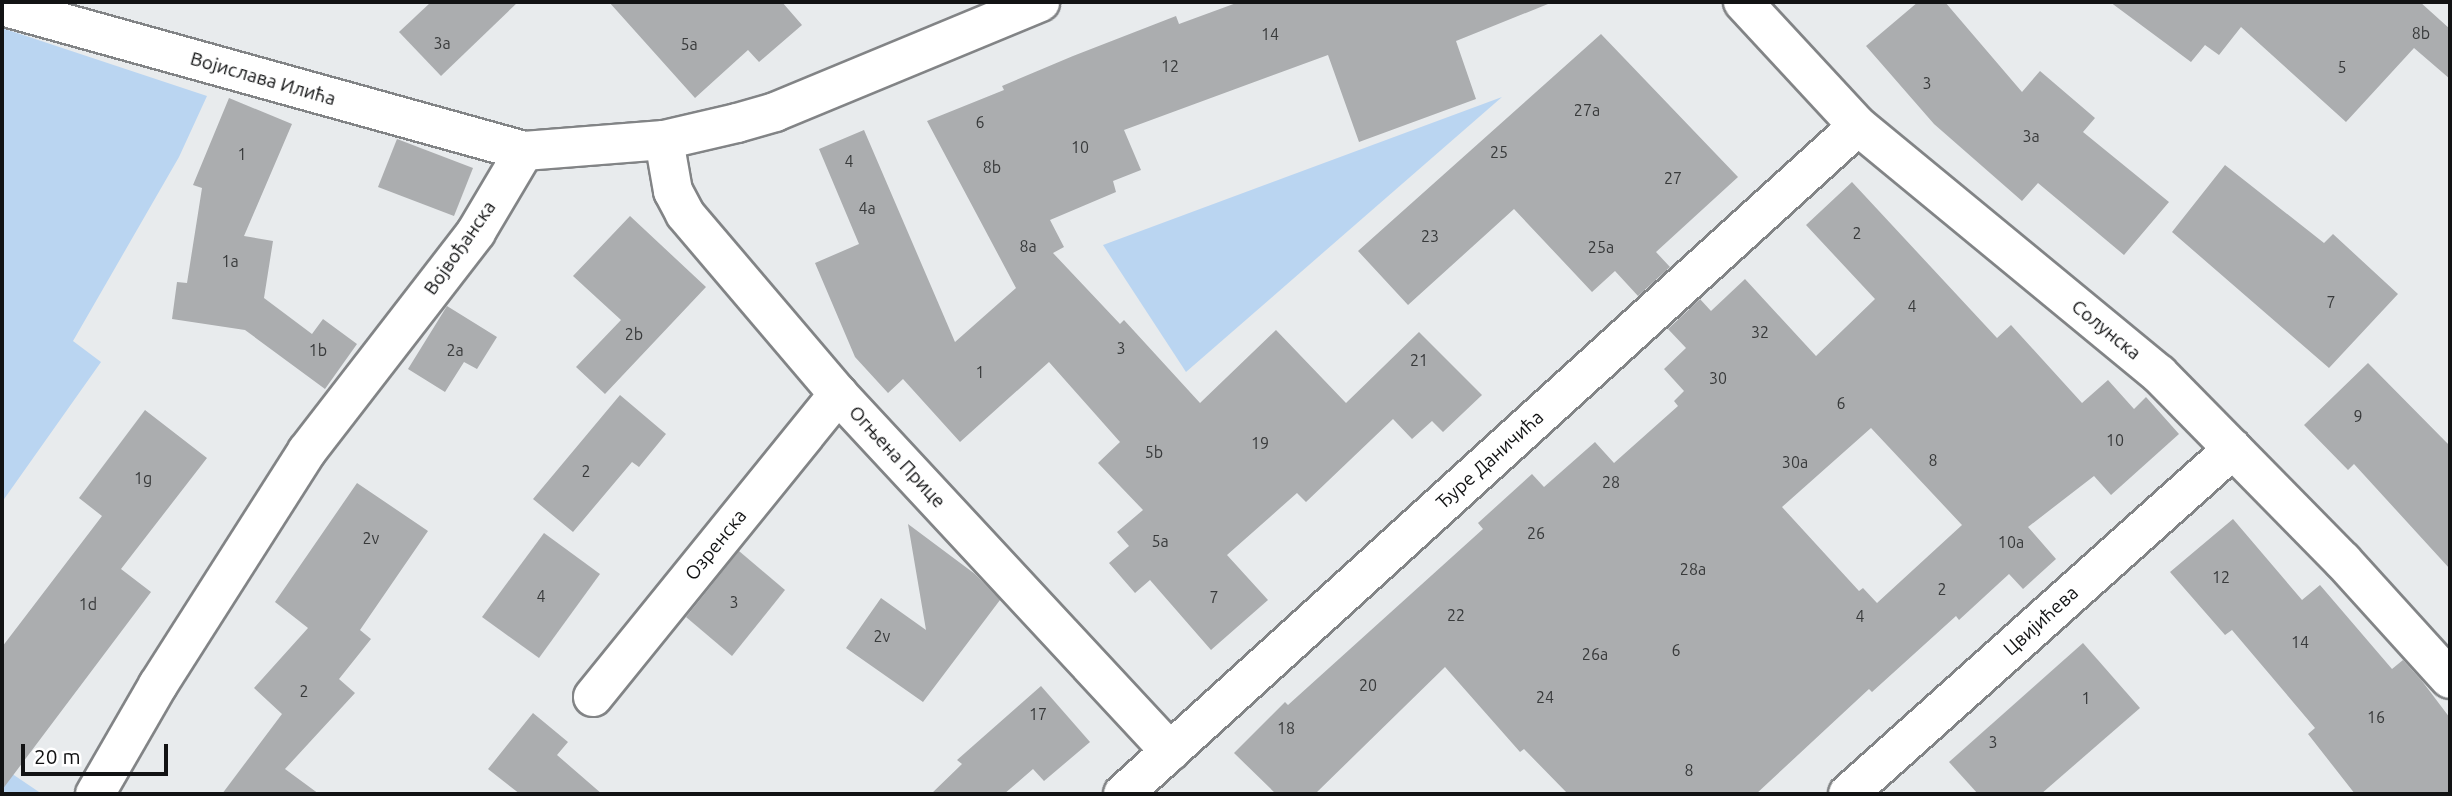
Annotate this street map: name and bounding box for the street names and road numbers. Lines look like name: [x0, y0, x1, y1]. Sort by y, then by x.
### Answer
street label: Војислава Илића: [188, 47, 338, 111]
street label: Војвођанска: [419, 197, 501, 299]
street label: Солунска: [2067, 295, 2145, 365]
street label: Огњена Прице: [844, 401, 950, 513]
street label: Ђуре Даничића: [1432, 406, 1548, 514]
street label: Озренска: [680, 505, 752, 585]
street label: Цвијићева: [1999, 582, 2083, 660]

